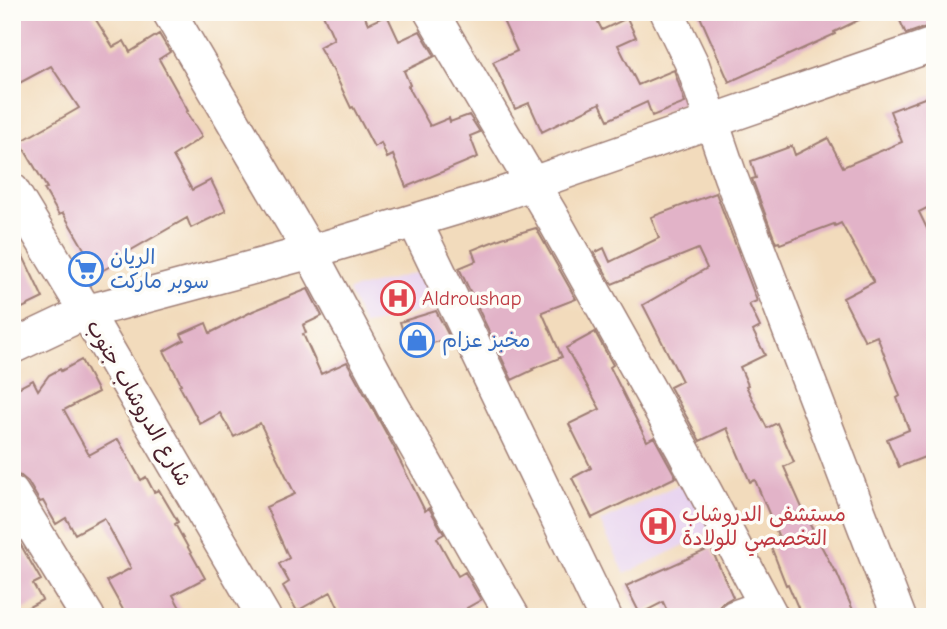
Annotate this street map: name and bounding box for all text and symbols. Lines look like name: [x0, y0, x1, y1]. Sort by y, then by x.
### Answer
place label: الريان سوبر ماركت: [110, 245, 209, 294]
supermarket icon: الريان سوبر ماركت: [67, 250, 105, 288]
hospital icon: Aldroushap: [379, 279, 417, 317]
place label: Aldroushap: [422, 286, 522, 310]
street label: شارع الدروشاب جنوب: [79, 316, 196, 492]
shop icon: مخبز عزام: [398, 321, 436, 359]
place label: مخبز عزام: [442, 328, 531, 356]
place label: مستشفى الدروشاب التخصصي للولادة: [682, 502, 846, 557]
hospital icon: مستشفى الدروشاب التخصصي للولادة: [639, 507, 677, 545]

